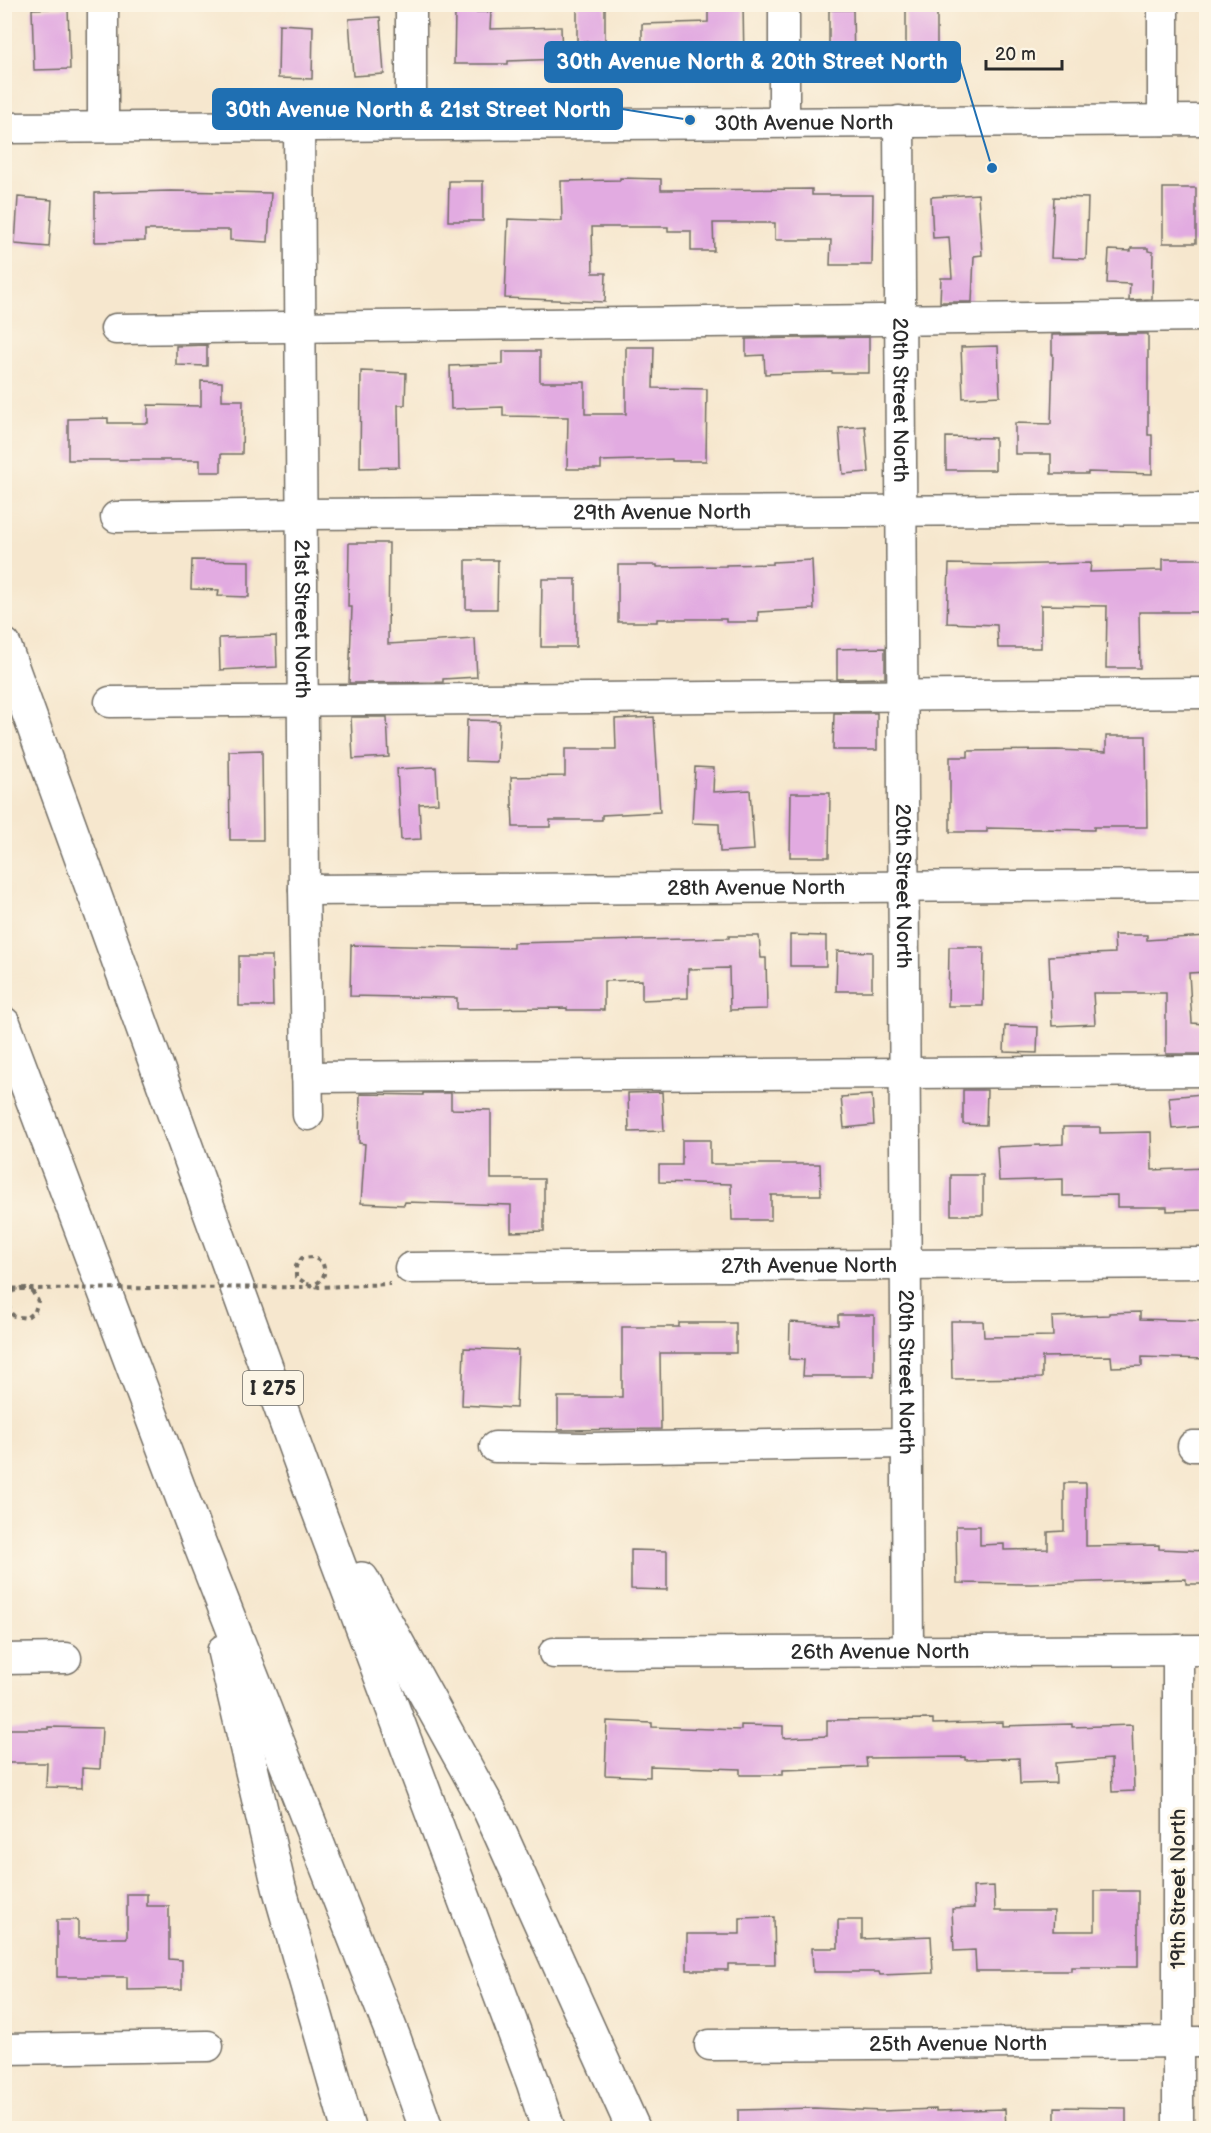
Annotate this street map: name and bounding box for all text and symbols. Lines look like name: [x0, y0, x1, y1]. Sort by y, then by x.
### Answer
scale bar: [986, 33, 1062, 71]
callout: 30th Avenue North & 20th Street North: [545, 42, 960, 82]
text: 20 m: [995, 44, 1036, 65]
text: 30th Avenue North & 20th Street North: [556, 49, 948, 76]
callout: 30th Avenue North & 21st Street North: [213, 89, 622, 129]
text: 30th Avenue North & 21st Street North: [225, 97, 611, 124]
street label: 30th Avenue North: [714, 110, 893, 136]
street label: 20th Street North: [887, 317, 913, 483]
street label: 29th Avenue North: [573, 500, 751, 526]
street label: 21st Street North: [289, 539, 315, 699]
street label: 20th Street North: [890, 803, 916, 969]
street label: 28th Avenue North: [667, 875, 845, 901]
street label: 27th Avenue North: [721, 1253, 897, 1279]
street label: 20th Street North: [893, 1289, 919, 1455]
road number: I 275: [243, 1371, 303, 1405]
street label: 26th Avenue North: [791, 1639, 969, 1665]
street label: 19th Street North: [1166, 1809, 1191, 1969]
street label: 25th Avenue North: [869, 2031, 1047, 2057]

